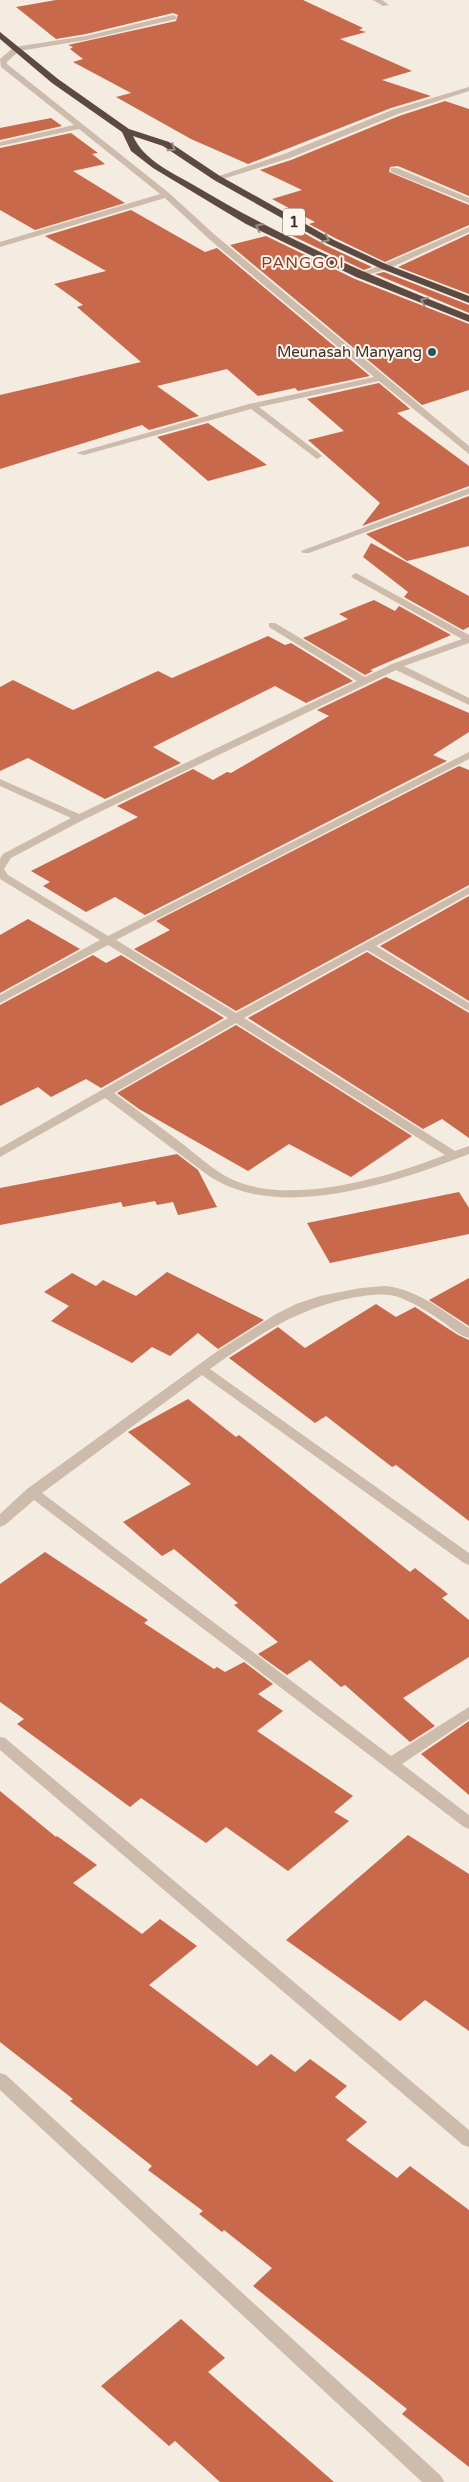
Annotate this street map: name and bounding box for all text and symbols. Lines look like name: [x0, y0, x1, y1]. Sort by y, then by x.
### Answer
one-way arrow: [166, 142, 175, 151]
road number: 1: [283, 208, 305, 236]
one-way arrow: [256, 224, 265, 234]
one-way arrow: [321, 233, 330, 243]
district label: PANGGOI: [261, 253, 345, 273]
one-way arrow: [420, 296, 429, 307]
place label: Meunasah Manyang: [277, 343, 422, 361]
marker: Meunasah Manyang: [426, 346, 438, 358]

